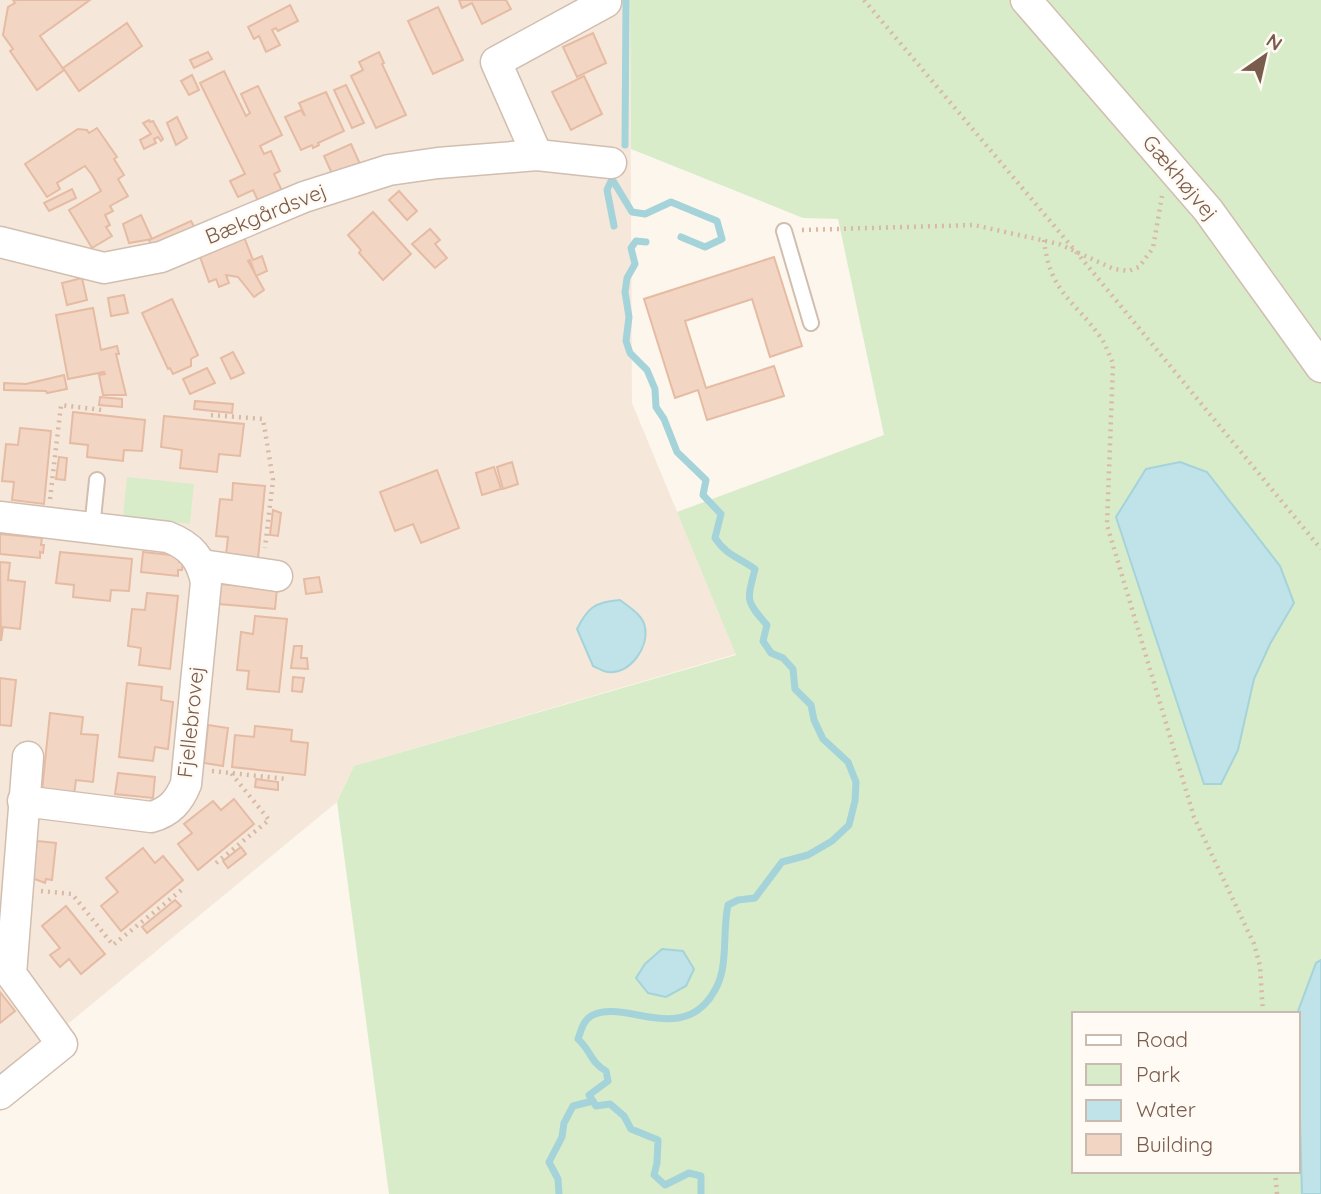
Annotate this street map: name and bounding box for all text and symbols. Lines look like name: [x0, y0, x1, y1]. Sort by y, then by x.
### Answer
north arrow: [1230, 21, 1300, 91]
text: N: [1262, 28, 1287, 56]
street label: Gækhøjvej: [1138, 129, 1224, 225]
street label: Bækgårdsvej: [201, 177, 330, 249]
street label: Fjellebrovej: [171, 665, 209, 779]
legend: [1072, 1012, 1300, 1173]
text: Road: [1136, 1026, 1188, 1052]
text: Park: [1136, 1061, 1180, 1087]
text: Water: [1136, 1096, 1196, 1122]
text: Building: [1136, 1131, 1213, 1157]

